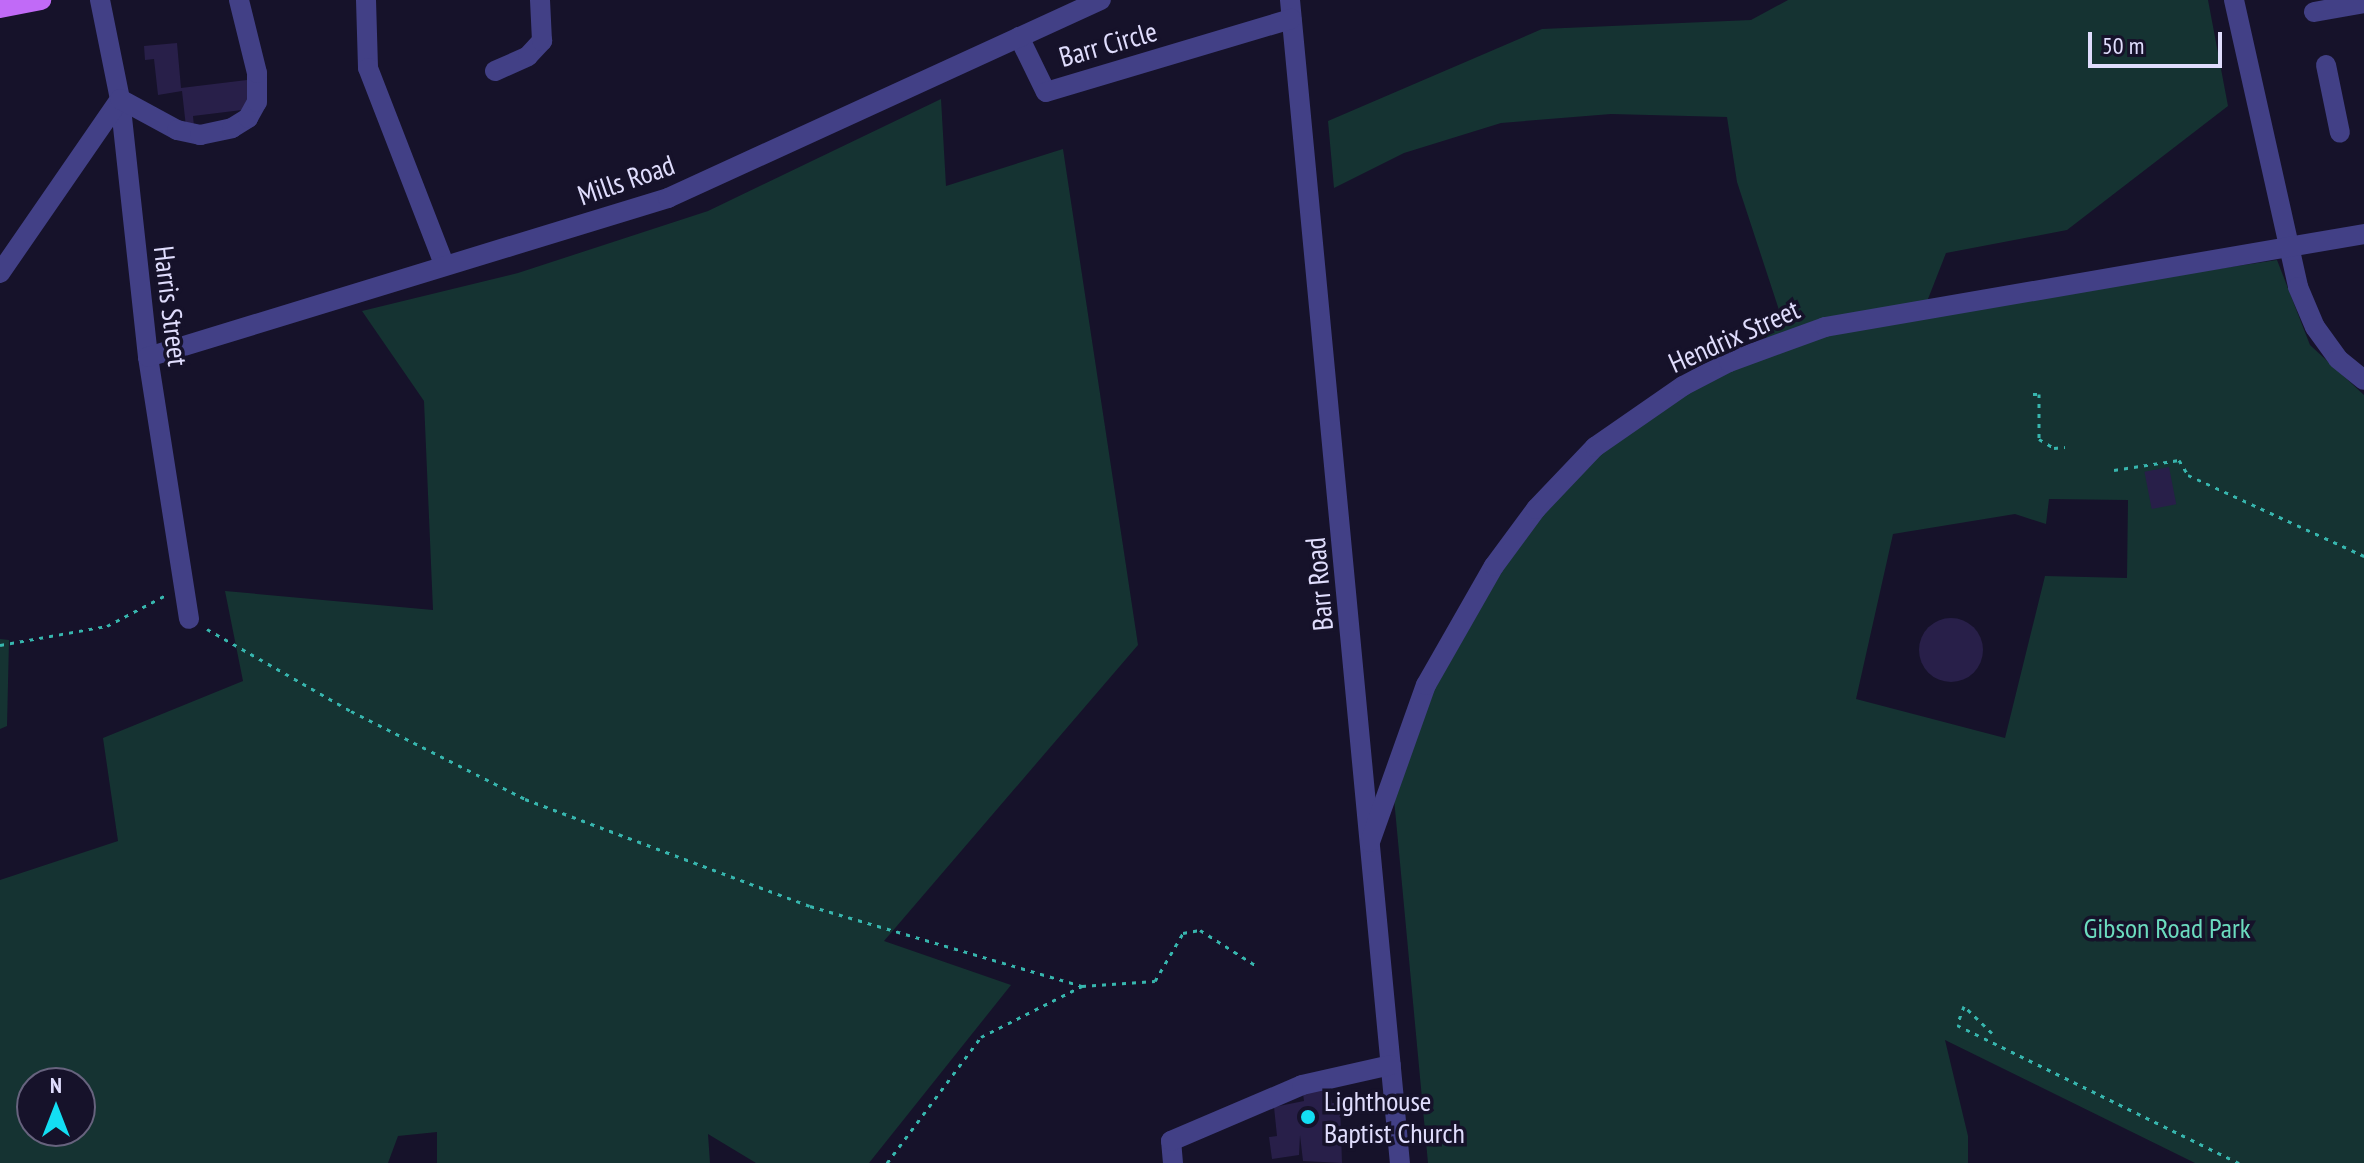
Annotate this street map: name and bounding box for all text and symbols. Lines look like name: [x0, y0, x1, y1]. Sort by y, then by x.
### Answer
street label: Barr Circle: [1055, 14, 1161, 74]
scale bar: [2092, 16, 2226, 66]
text: 50 m: [2102, 30, 2144, 61]
street label: Mills Road: [573, 148, 679, 212]
street label: Harris Street: [147, 244, 195, 368]
street label: Hendrix Street: [1663, 292, 1805, 380]
street label: Barr Road: [1298, 536, 1340, 632]
park label: Gibson Road Park: [2083, 911, 2251, 945]
north arrow: [16, 1067, 96, 1147]
text: N: [50, 1071, 62, 1099]
place label: Lighthouse Baptist Church: [1324, 1084, 1465, 1150]
marker: Lighthouse Baptist Church: [1299, 1108, 1317, 1126]

